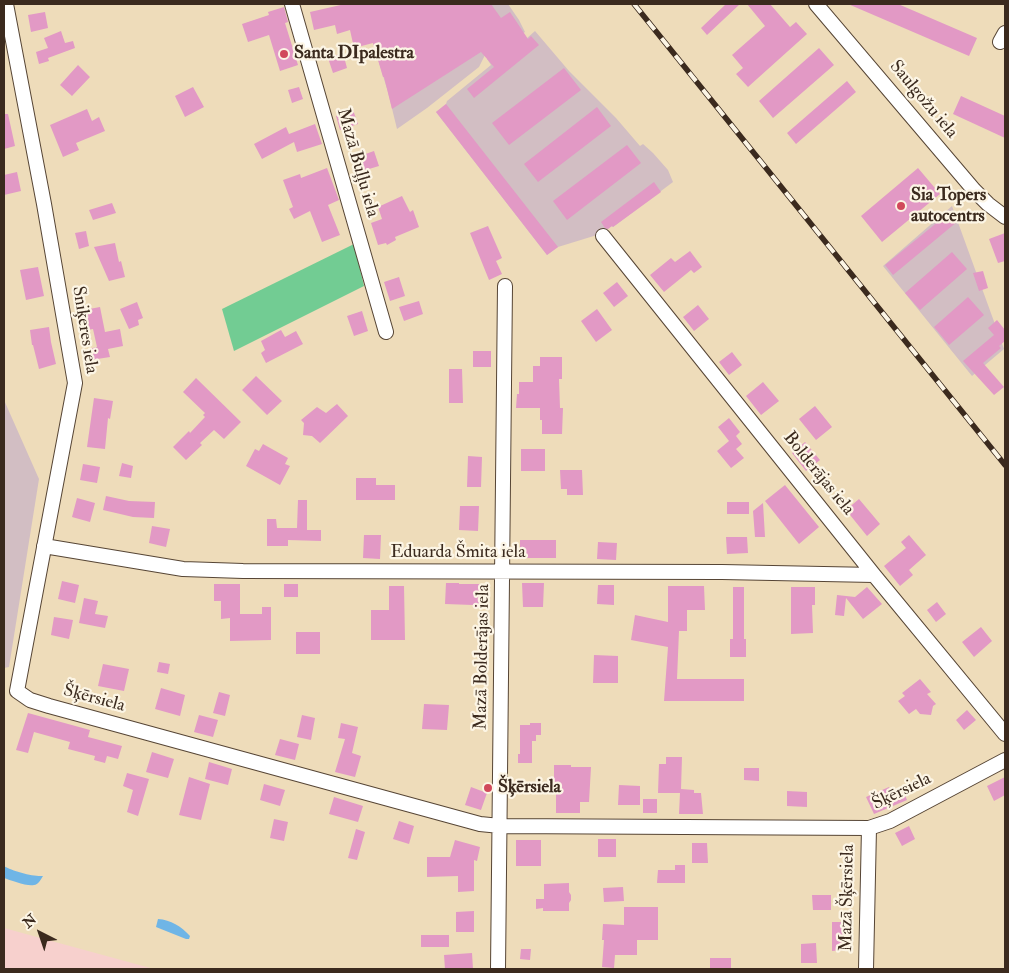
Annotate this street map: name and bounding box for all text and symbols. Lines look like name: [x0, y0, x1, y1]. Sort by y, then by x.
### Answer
place label: Santa DIpalestra: [294, 43, 414, 65]
marker: Santa DIpalestra: [278, 48, 290, 60]
street label: Saulgožu iela: [884, 57, 962, 143]
street label: Mazā Buļļu iela: [331, 106, 383, 220]
place label: Sia Topers autocentrs: [911, 185, 986, 228]
marker: Sia Topers autocentrs: [895, 200, 907, 212]
street label: Sniķeres iela: [66, 285, 102, 375]
street label: Bolderājas iela: [778, 428, 858, 520]
street label: Eduarda Šmita iela: [390, 542, 526, 564]
street label: Mazā Bolderājas iela: [471, 584, 495, 730]
street label: Šķērsiela: [61, 680, 127, 718]
street label: Šķērsiela: [869, 768, 935, 816]
place label: Šķērsiela: [498, 777, 561, 799]
marker: Šķērsiela: [482, 782, 494, 794]
street label: Mazā Šķērsiela: [836, 844, 860, 952]
north arrow: [15, 908, 65, 958]
text: N: [20, 911, 40, 932]

